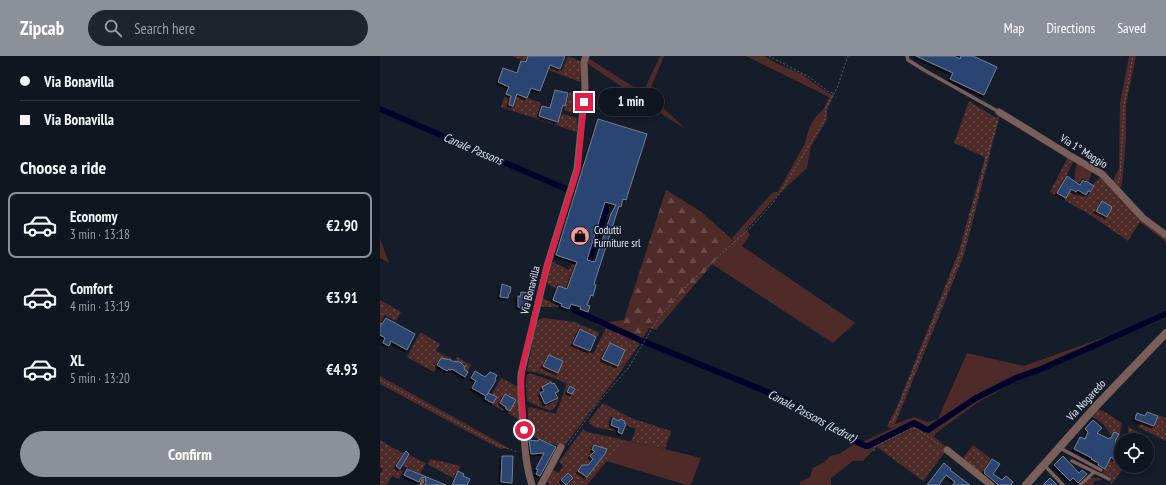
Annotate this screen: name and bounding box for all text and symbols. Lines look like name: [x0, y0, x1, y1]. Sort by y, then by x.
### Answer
search box: [88, 10, 368, 46]
text: Zipcab: [20, 16, 64, 40]
icon: search: [102, 17, 124, 39]
text: Search here: [134, 19, 195, 38]
text: Map: [1004, 19, 1024, 37]
text: Directions: [1046, 19, 1095, 37]
text: Saved: [1117, 19, 1146, 37]
text: Via Bonavilla: [44, 72, 114, 91]
callout: 1 min: [598, 88, 664, 116]
route end: [575, 93, 593, 111]
text: 1 min: [618, 93, 644, 110]
text: Via Bonavilla: [44, 110, 114, 129]
water label: Canale Passons: [441, 129, 507, 169]
street label: Via 1° Maggio: [1057, 130, 1111, 171]
text: Choose a ride: [20, 156, 106, 179]
icon: car: [22, 207, 58, 243]
text: Economy: [70, 207, 118, 226]
text: €2.90: [326, 216, 358, 235]
place label: Codutti Furniture srl: [594, 223, 641, 250]
shop icon: Codutti Furniture srl: [569, 225, 591, 247]
text: 3 min · 13:18: [70, 226, 130, 243]
street label: Via Bonavilla: [517, 264, 543, 317]
icon: car: [22, 279, 58, 315]
text: Comfort: [70, 279, 113, 298]
text: €3.91: [326, 288, 358, 307]
text: 4 min · 13:19: [70, 298, 130, 315]
icon: car: [22, 351, 58, 387]
text: XL: [70, 351, 84, 370]
text: €4.93: [326, 360, 358, 379]
text: 5 min · 13:20: [70, 370, 130, 387]
street label: Via Nogaredo: [1063, 376, 1109, 424]
water label: Canale Passons (Ledrut): [766, 386, 860, 446]
route start: [515, 421, 533, 439]
button: Confirm: [20, 431, 360, 477]
map controls: [1114, 433, 1154, 473]
button: locate: [1114, 433, 1154, 473]

